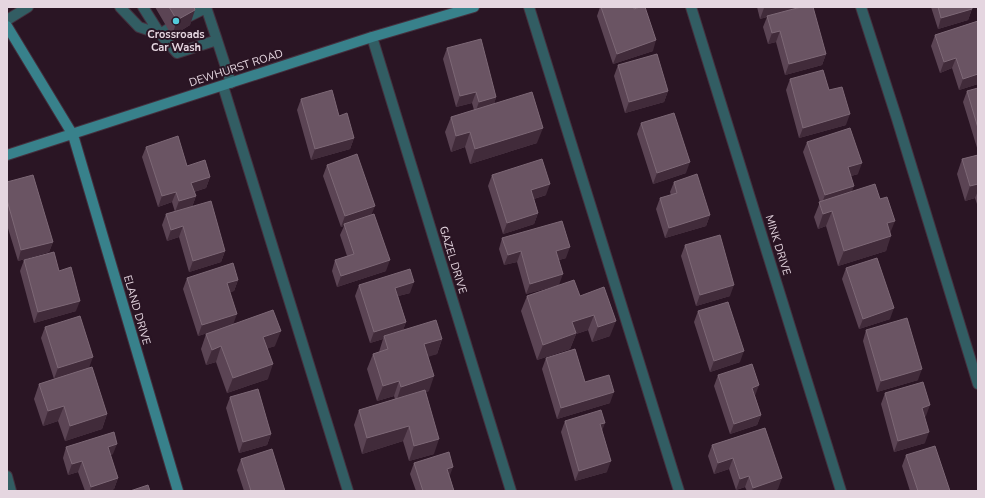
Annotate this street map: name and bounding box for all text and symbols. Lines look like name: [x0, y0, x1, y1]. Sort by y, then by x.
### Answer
marker: Crossroads Car Wash: [171, 16, 181, 26]
place label: Crossroads Car Wash: [147, 27, 205, 55]
street label: DEWHURST ROAD: [187, 46, 285, 90]
street label: MINK DRIVE: [762, 213, 794, 277]
street label: GAZEL DRIVE: [436, 224, 470, 296]
street label: ELAND DRIVE: [120, 274, 154, 346]

